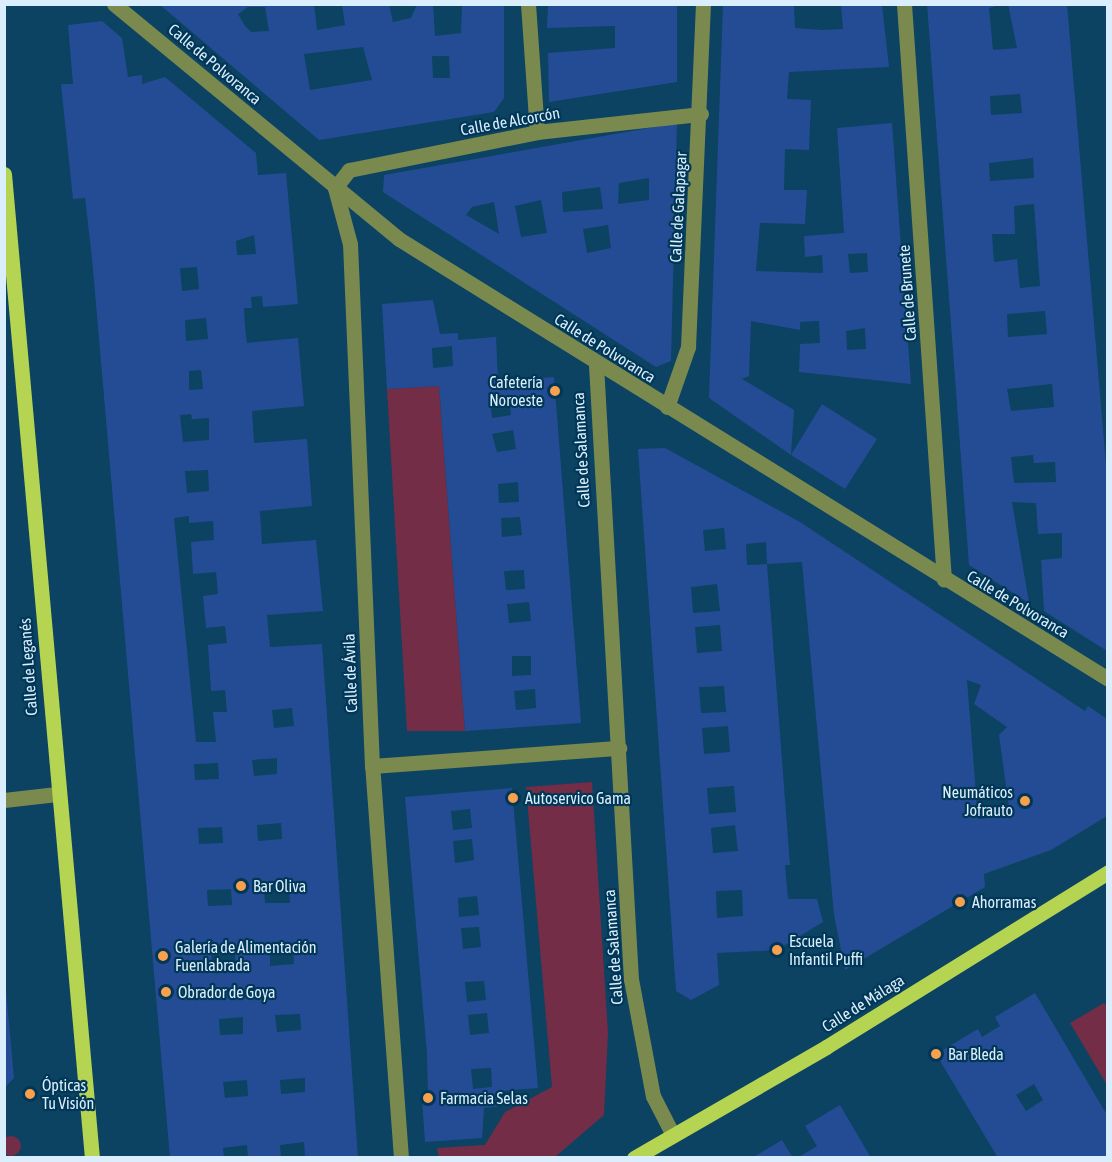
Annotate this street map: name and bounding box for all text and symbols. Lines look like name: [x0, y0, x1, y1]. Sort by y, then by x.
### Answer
street label: Calle de Polvoranca: [165, 19, 265, 109]
street label: Calle de Alcorcón: [459, 103, 561, 139]
street label: Calle de Galapagar: [666, 151, 690, 263]
street label: Calle de Brunete: [894, 244, 920, 342]
street label: Calle de Polvoranca: [551, 309, 659, 387]
place label: Cafetería Noroeste: [489, 372, 543, 410]
marker: Cafetería Noroeste: [548, 384, 562, 398]
street label: Calle de Salamanca: [568, 392, 594, 508]
street label: Calle de Polvoranca: [963, 566, 1073, 642]
street label: Calle de Leganés: [15, 618, 41, 716]
street label: Calle de Ávila: [339, 633, 361, 713]
place label: Neumáticos Jofrauto: [942, 782, 1013, 820]
place label: Autoservico Gama: [525, 788, 631, 808]
marker: Autoservico Gama: [506, 791, 520, 805]
marker: Neumáticos Jofrauto: [1018, 794, 1032, 808]
place label: Bar Oliva: [253, 876, 306, 896]
marker: Bar Oliva: [234, 879, 248, 893]
street label: Calle de Salamanca: [599, 889, 627, 1005]
place label: Ahorramas: [972, 892, 1036, 912]
marker: Ahorramas: [953, 895, 967, 909]
place label: Escuela Infantil Puffi: [789, 931, 863, 969]
place label: Galería de Alimentación Fuenlabrada: [175, 937, 317, 975]
marker: Escuela Infantil Puffi: [770, 943, 784, 957]
marker: Galería de Alimentación Fuenlabrada: [156, 949, 170, 963]
street label: Calle de Málaga: [818, 970, 908, 1036]
place label: Obrador de Goya: [178, 982, 276, 1002]
marker: Obrador de Goya: [159, 985, 173, 999]
place label: Bar Bleda: [948, 1044, 1004, 1064]
marker: Bar Bleda: [929, 1047, 943, 1061]
place label: Ópticas Tu Visión: [42, 1075, 94, 1113]
marker: Ópticas Tu Visión: [23, 1087, 37, 1101]
place label: Farmacia Selas: [440, 1088, 528, 1108]
marker: Farmacia Selas: [421, 1091, 435, 1105]

